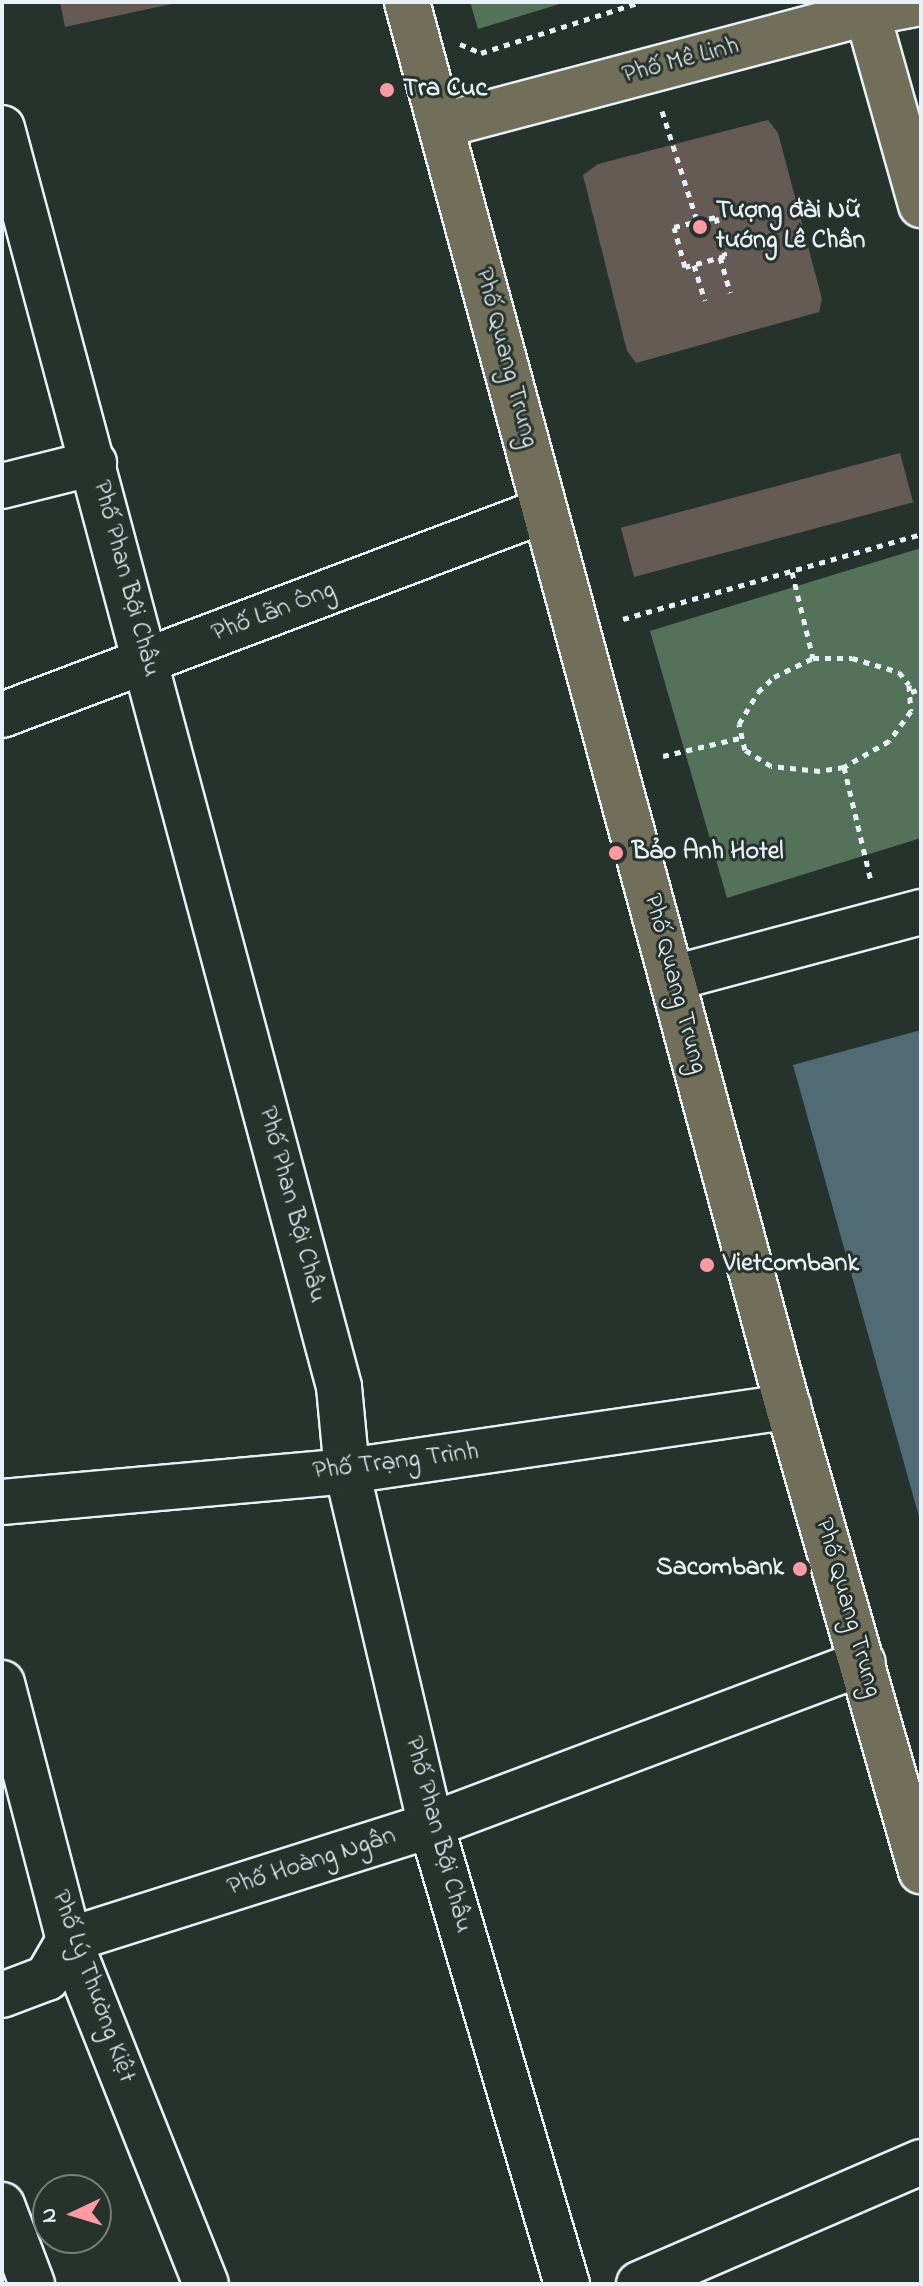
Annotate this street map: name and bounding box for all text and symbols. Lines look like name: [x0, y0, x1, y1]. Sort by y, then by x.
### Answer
street label: Phố Mê Linh: [619, 31, 743, 93]
place label: Tra Cuc: [403, 74, 487, 106]
marker: Tra Cuc: [378, 81, 396, 99]
place label: Tượng đài Nữ tướng Lê Chân: [716, 196, 865, 258]
marker: Tượng đài Nữ tướng Lê Chân: [691, 218, 709, 236]
street label: Phố Quang Trung: [466, 265, 544, 451]
street label: Phố Phan Bội Châu: [84, 477, 166, 681]
street label: Phố Lãn Ông: [208, 575, 340, 651]
place label: Bảo Anh Hotel: [632, 837, 784, 869]
marker: Bảo Anh Hotel: [607, 844, 625, 862]
street label: Phố Quang Trung: [635, 891, 713, 1077]
street label: Phố Phan Bội Châu: [250, 1103, 332, 1307]
place label: Vietcombank: [723, 1249, 859, 1281]
marker: Vietcombank: [698, 1256, 716, 1274]
street label: Phố Trạng Trình: [311, 1437, 481, 1489]
street label: Phố Quang Trung: [807, 1515, 887, 1701]
place label: Sacombank: [656, 1553, 784, 1585]
marker: Sacombank: [791, 1560, 809, 1578]
street label: Phố Phan Bội Châu: [396, 1733, 478, 1937]
street label: Phố Hoàng Ngân: [224, 1821, 400, 1905]
street label: Phố Lý Thường Kiệt: [43, 1887, 141, 2087]
north arrow: [32, 2174, 112, 2254]
text: N: [34, 2207, 67, 2224]

